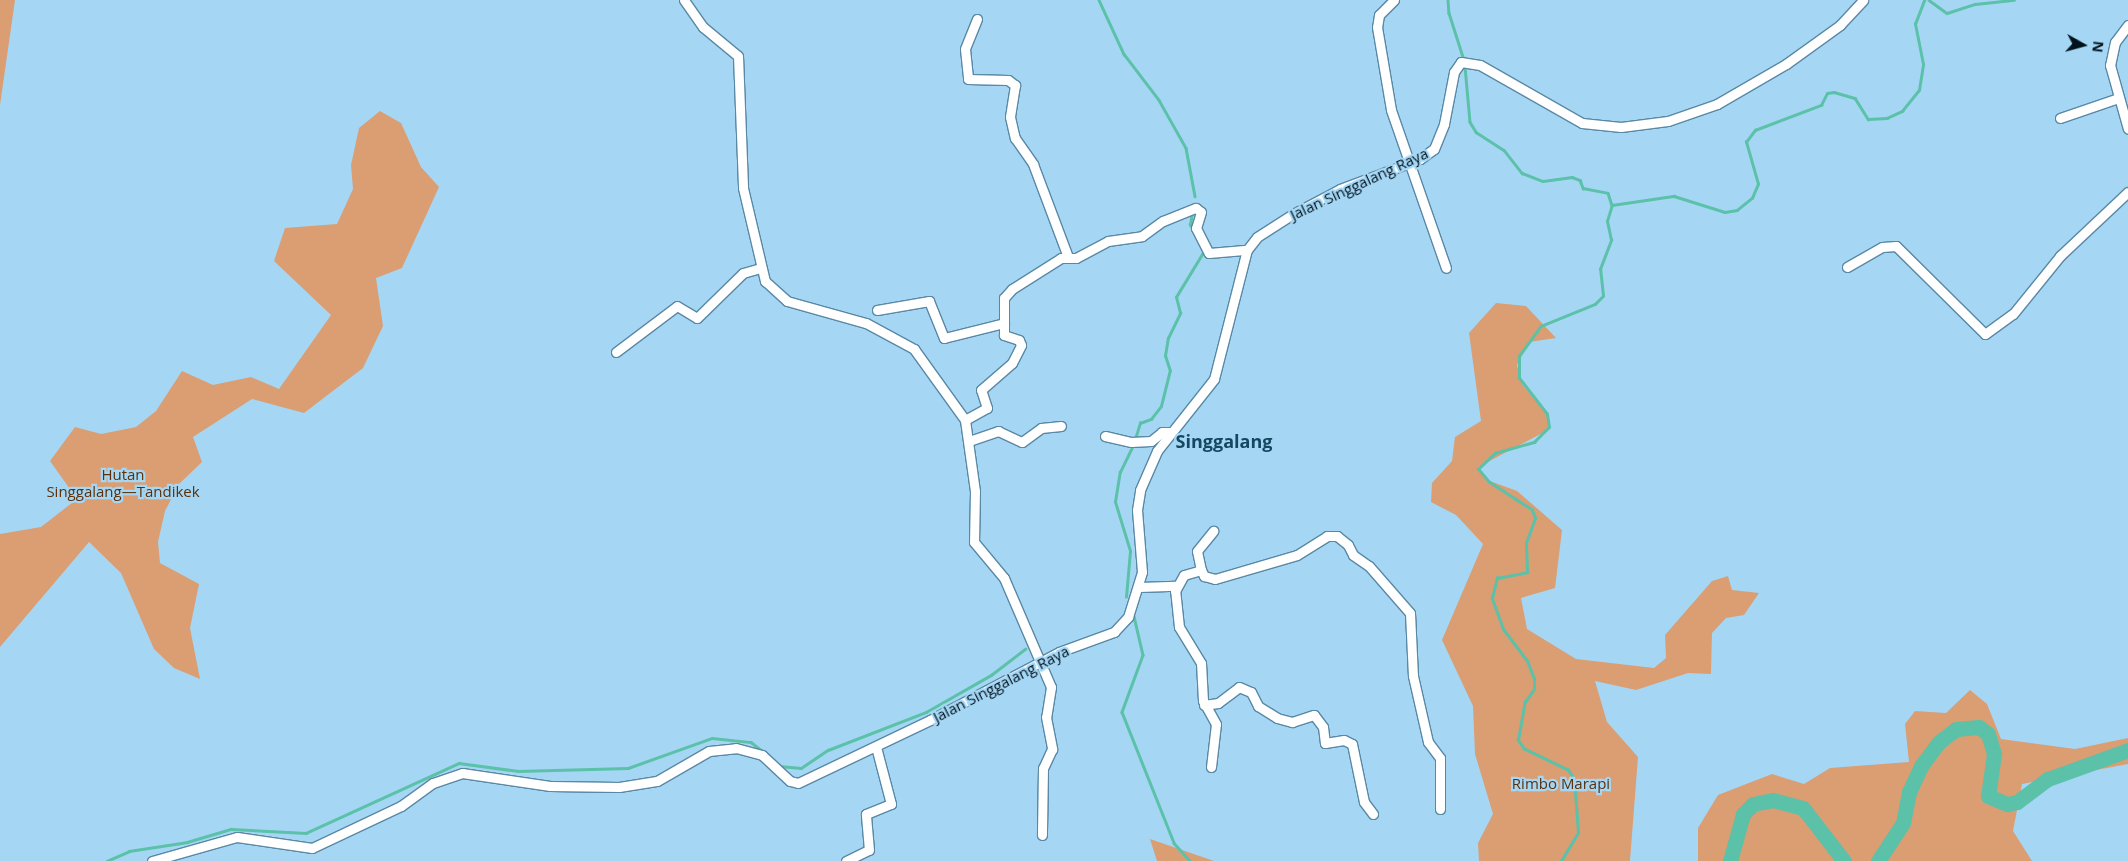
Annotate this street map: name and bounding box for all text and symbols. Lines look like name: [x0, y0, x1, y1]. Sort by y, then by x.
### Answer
north arrow: [2058, 20, 2108, 70]
text: N: [2088, 40, 2109, 54]
street label: Jalan Singgalang Raya: [1287, 144, 1431, 224]
district label: Singgalang: [1176, 430, 1272, 452]
park label: Hutan Singgalang—Tandikek: [46, 465, 200, 500]
street label: Jalan Singgalang Raya: [930, 642, 1072, 726]
park label: Rimbo Marapi: [1512, 775, 1610, 793]

